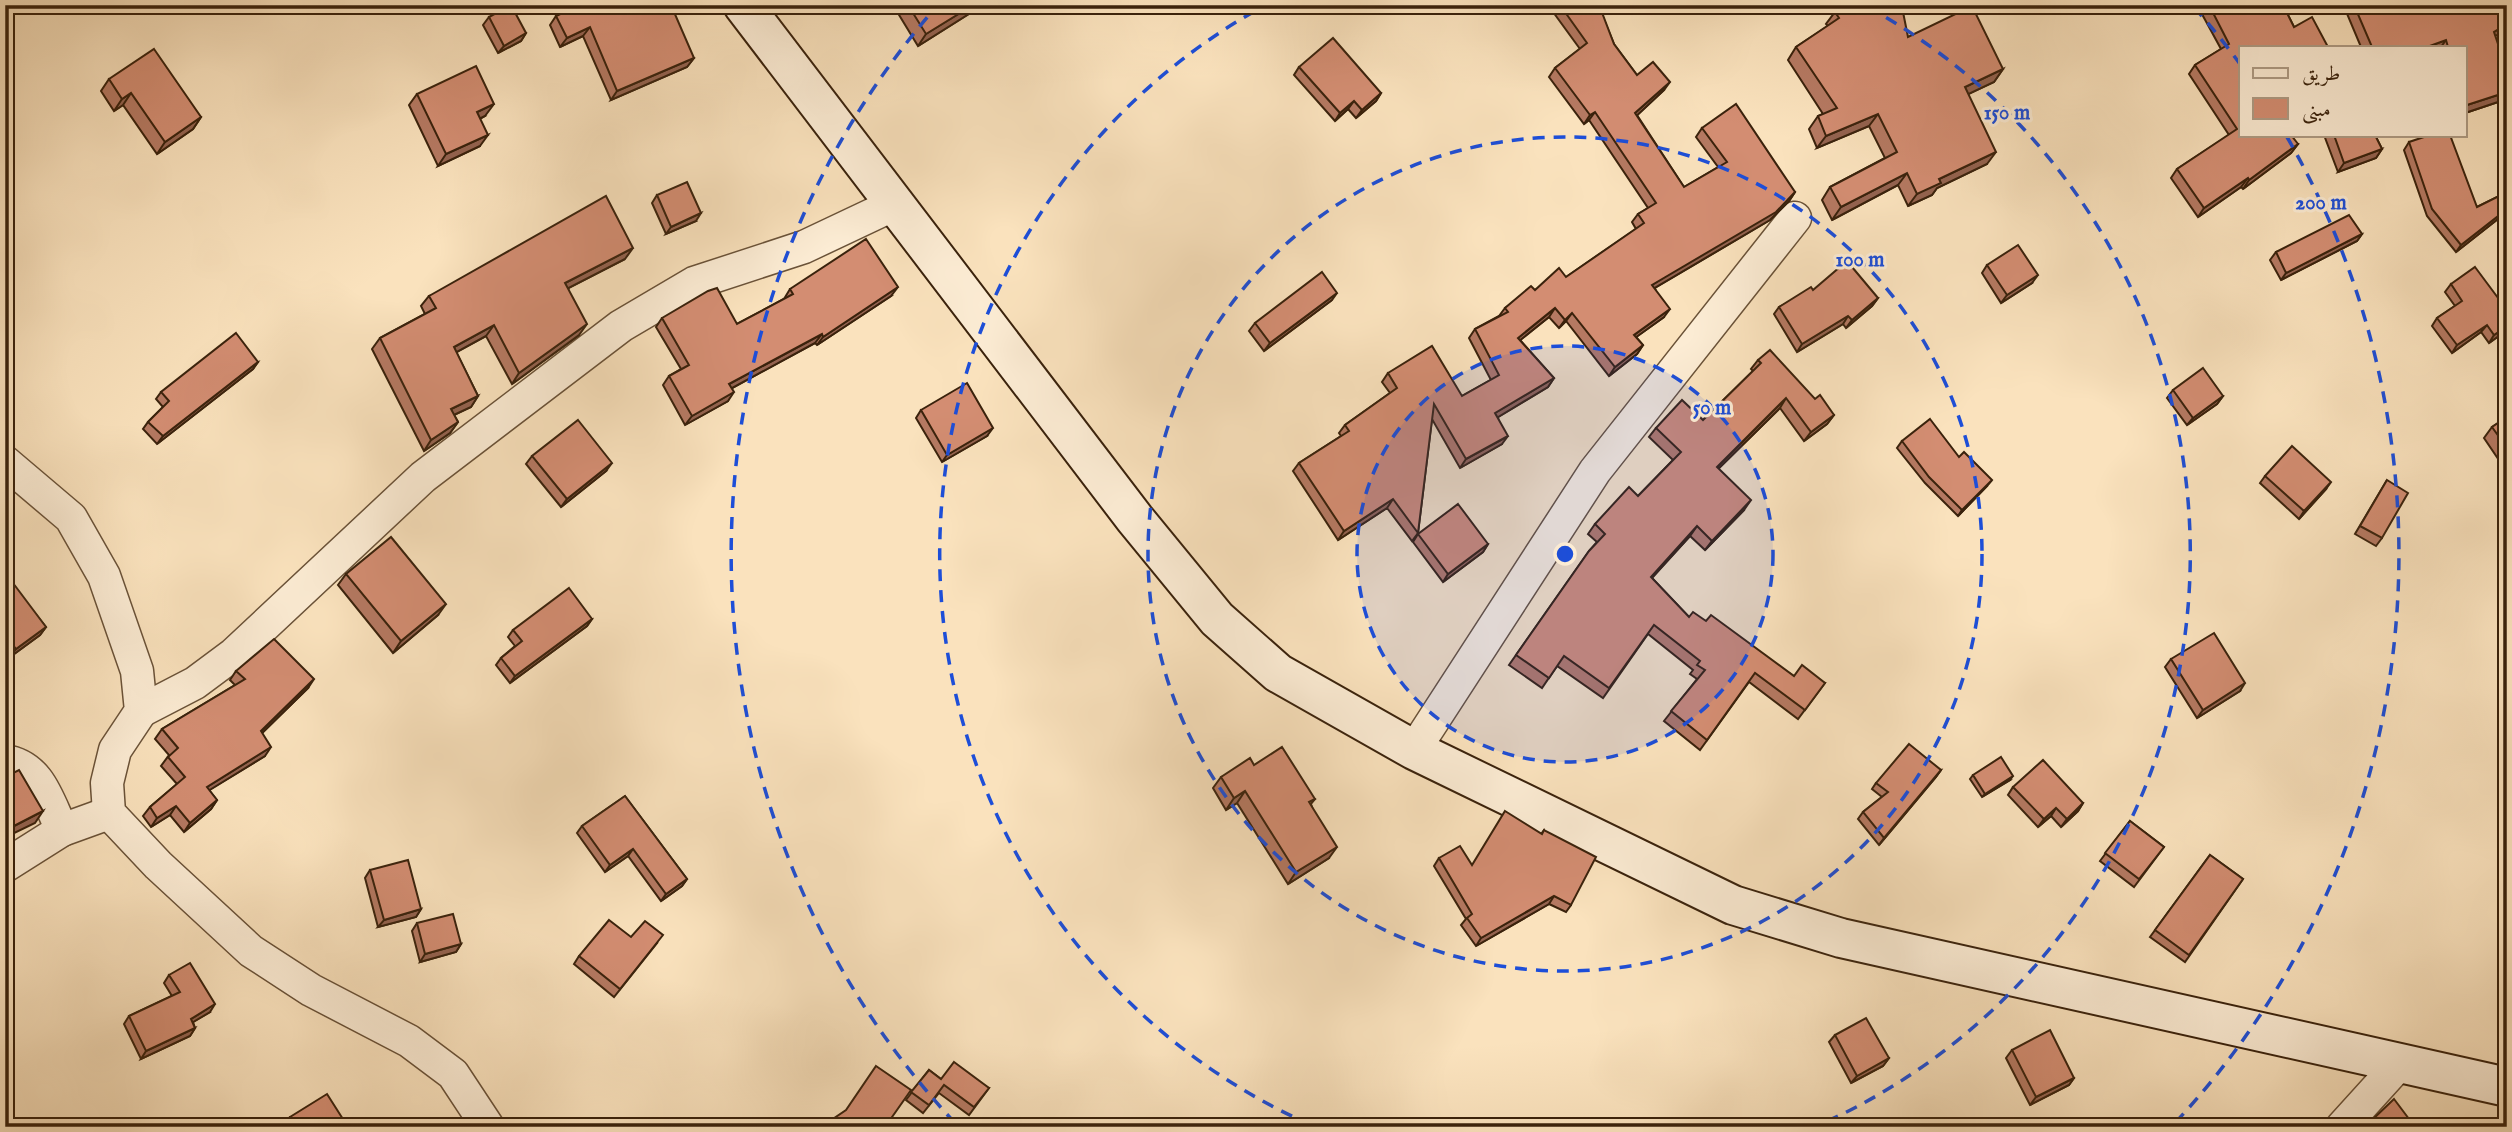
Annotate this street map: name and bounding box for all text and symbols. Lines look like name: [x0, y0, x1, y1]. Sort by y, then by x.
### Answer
legend: [2239, 46, 2466, 136]
text: طريق: [2302, 61, 2340, 88]
text: مبنى: [2302, 97, 2331, 124]
text: 150 m: [1984, 100, 2031, 127]
text: 200 m: [2295, 190, 2347, 217]
text: 100 m: [1835, 247, 1885, 274]
text: 50 m: [1693, 395, 1732, 422]
centre of rings: [1553, 542, 1577, 566]

